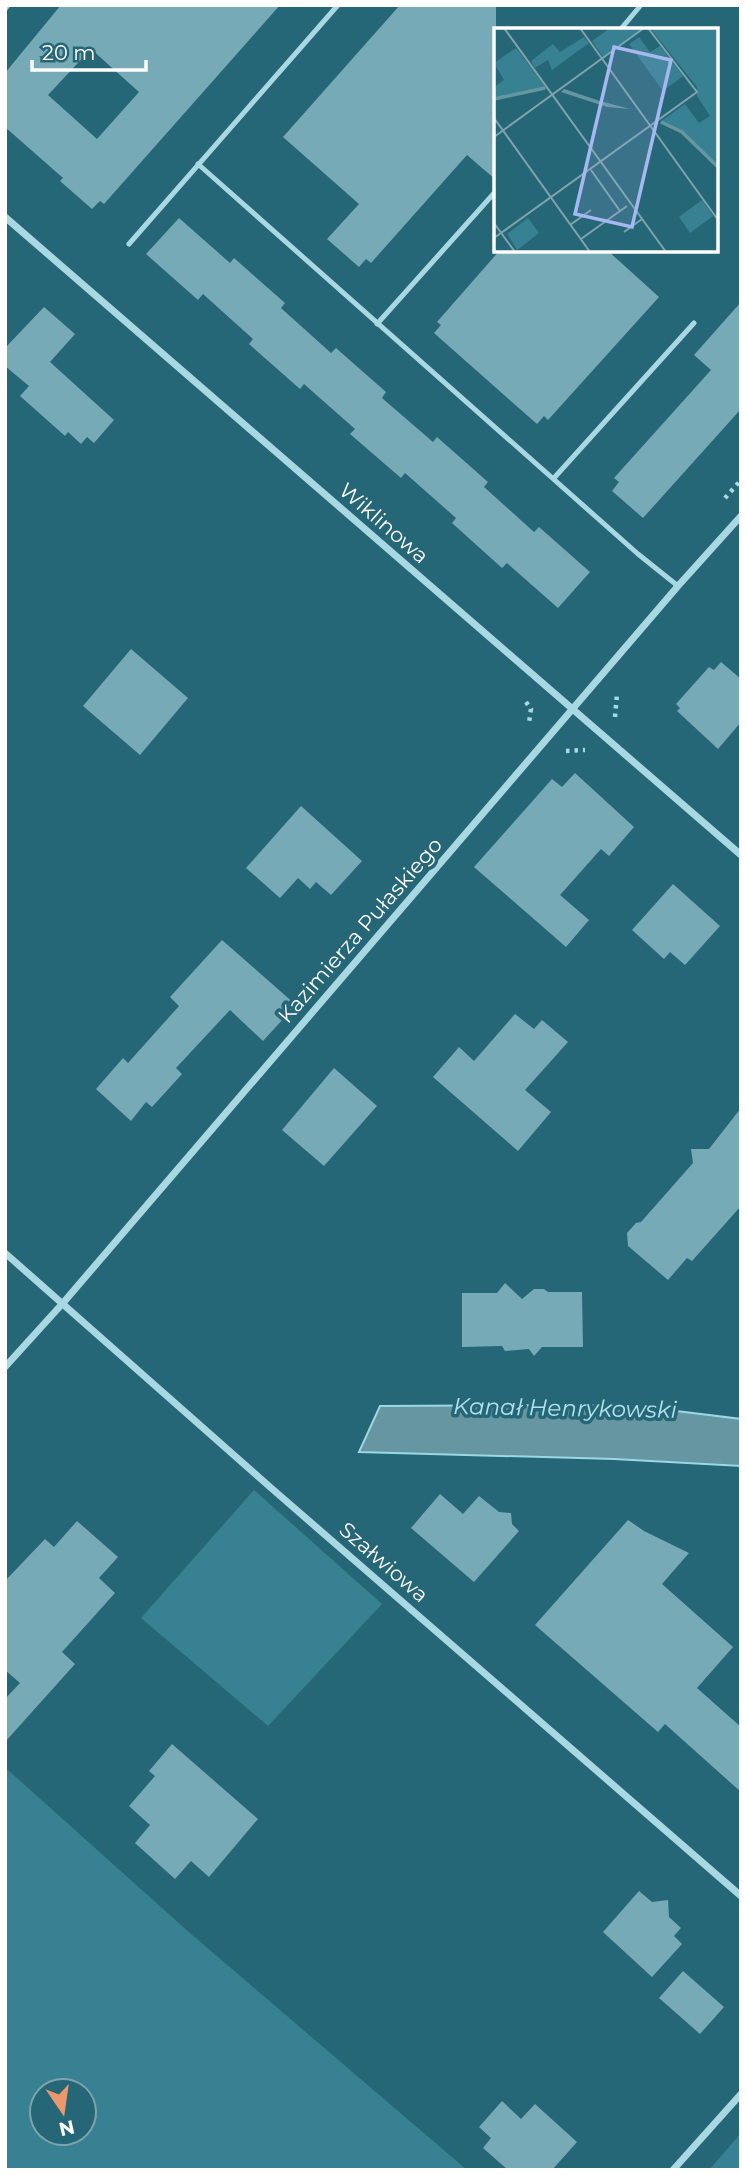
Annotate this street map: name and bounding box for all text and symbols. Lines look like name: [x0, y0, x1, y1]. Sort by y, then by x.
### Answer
scale bar: [32, 28, 145, 72]
inset map: [494, 28, 718, 252]
text: 20 m: [42, 40, 96, 65]
street label: Wiklinowa: [334, 477, 434, 569]
street label: Kazimierza Pułaskiego: [273, 832, 447, 1028]
water label: Kanał Henrykowski: [453, 1392, 678, 1424]
street label: Szałwiowa: [335, 1517, 433, 1607]
north arrow: [28, 2077, 98, 2147]
text: N: [57, 2115, 77, 2141]

